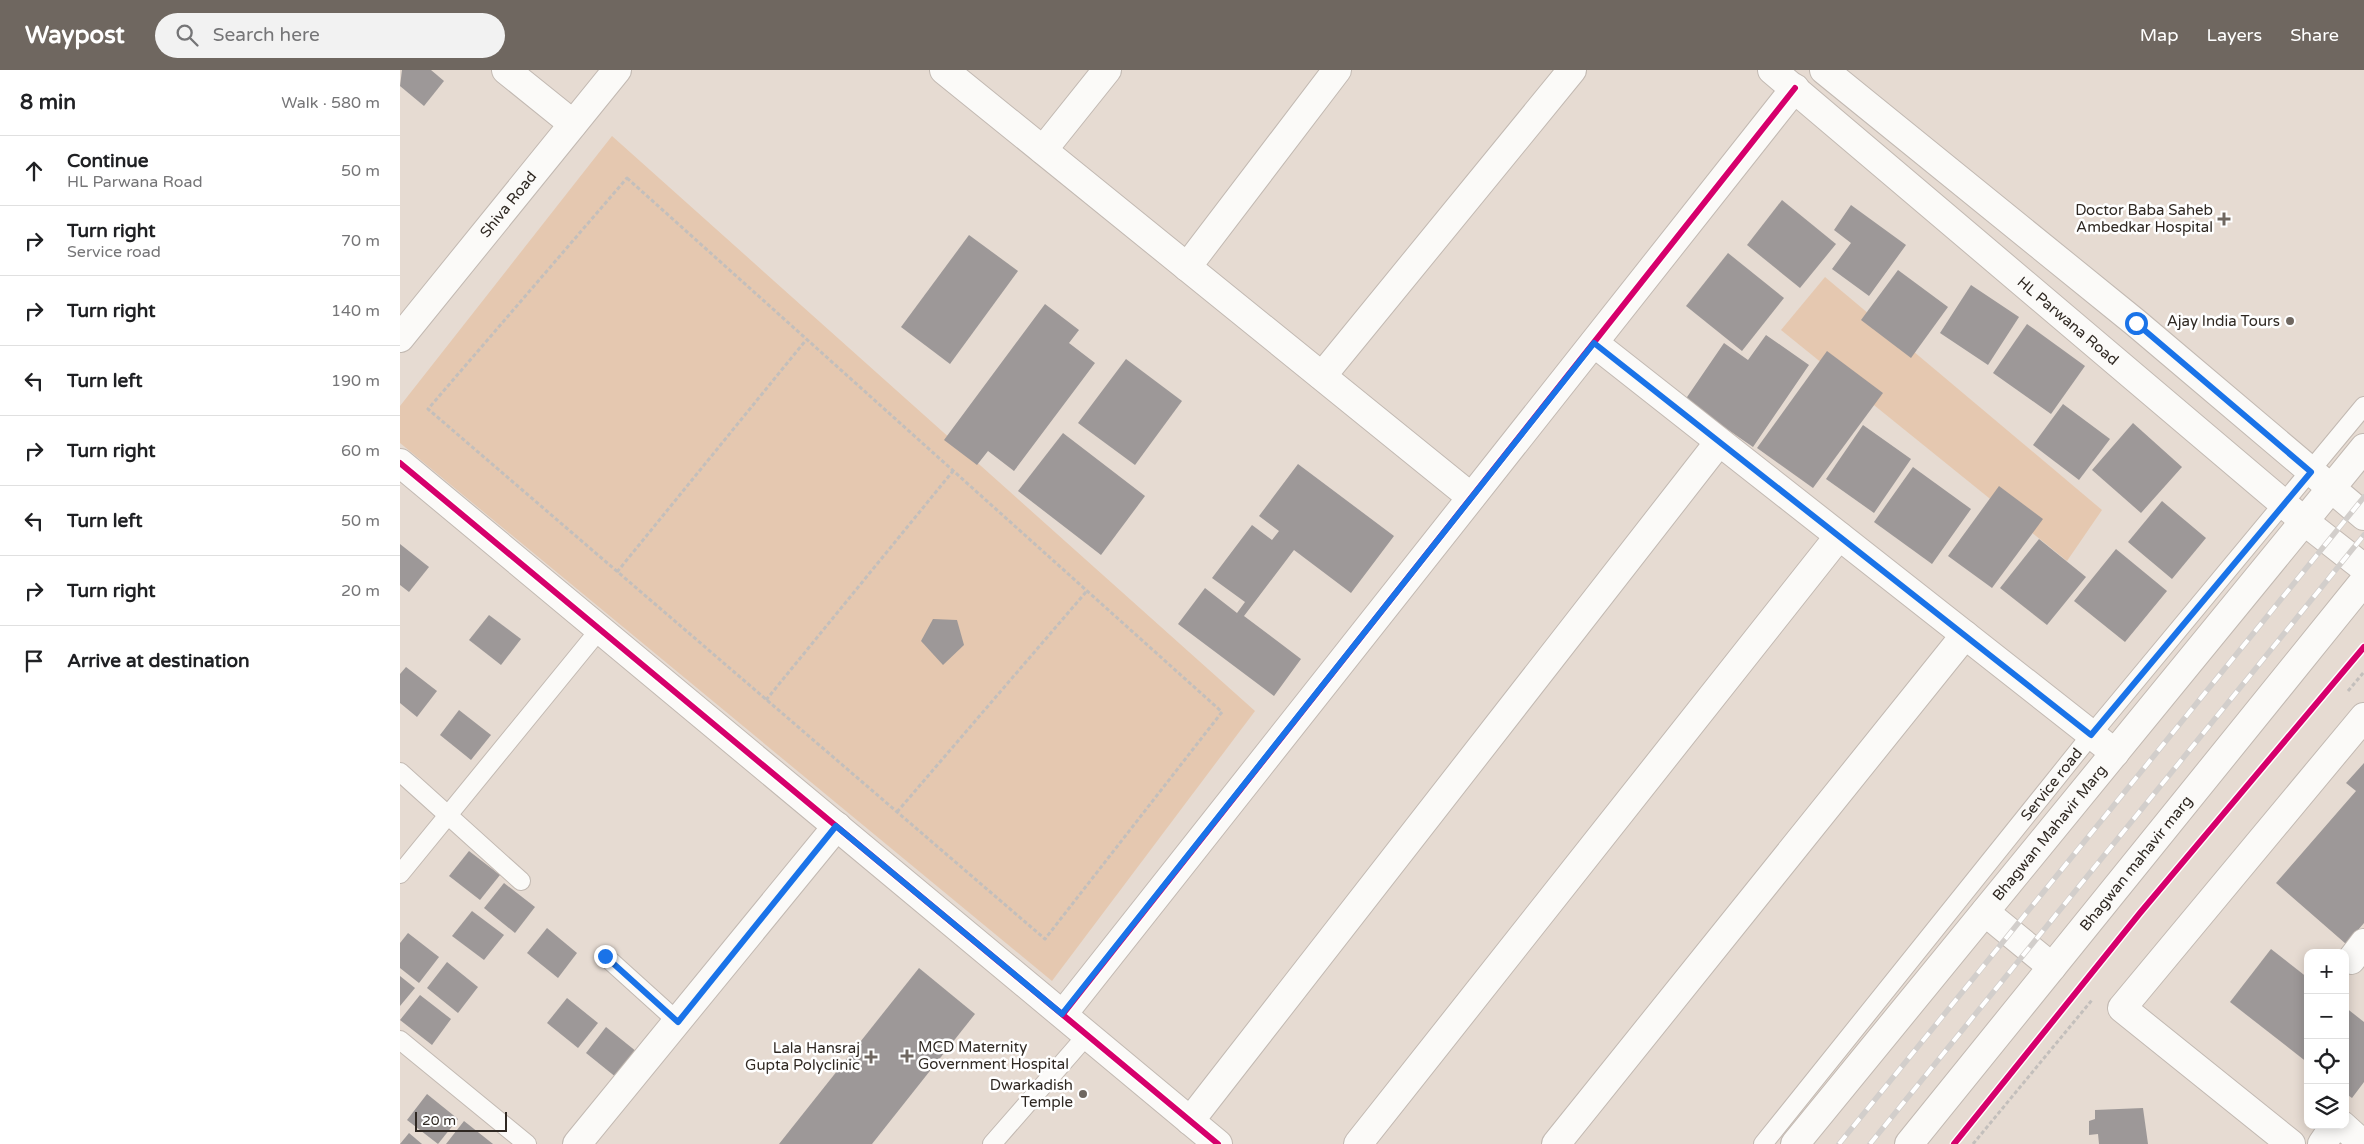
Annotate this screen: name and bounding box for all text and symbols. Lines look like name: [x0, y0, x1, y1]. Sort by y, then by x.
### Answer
search box: [155, 13, 505, 58]
text: Waypost: [25, 21, 125, 50]
icon: search: [173, 21, 201, 49]
text: Search here: [213, 24, 320, 46]
text: Map: [2140, 24, 2179, 46]
text: Layers: [2207, 24, 2262, 46]
text: Share: [2290, 24, 2339, 46]
text: 8 min: [20, 90, 76, 115]
text: Walk · 580 m: [281, 93, 380, 113]
text: Continue: [67, 150, 149, 172]
icon: ahead: [20, 157, 48, 185]
text: 50 m: [341, 161, 380, 181]
street label: Shiva Road: [476, 168, 540, 241]
text: HL Parwana Road: [67, 172, 203, 192]
place label: Doctor Baba Saheb Ambedkar Hospital: [2075, 201, 2213, 236]
marker: Doctor Baba Saheb Ambedkar Hospital: [2217, 212, 2231, 226]
text: Turn right: [67, 220, 155, 242]
icon: right: [20, 227, 48, 255]
text: 70 m: [341, 231, 380, 251]
text: Service road: [67, 242, 161, 262]
street label: HL Parwana Road: [2014, 273, 2122, 369]
icon: right: [20, 297, 48, 325]
text: Turn right: [67, 300, 155, 322]
text: 140 m: [331, 301, 380, 321]
route start: [2125, 312, 2148, 335]
place label: Ajay India Tours: [2167, 312, 2280, 330]
marker: Ajay India Tours: [2284, 315, 2296, 327]
icon: left: [20, 367, 48, 395]
text: Turn left: [67, 370, 143, 392]
text: 190 m: [331, 371, 380, 391]
icon: right: [20, 437, 48, 465]
text: Turn right: [67, 440, 155, 462]
text: 60 m: [341, 441, 380, 461]
icon: left: [20, 507, 48, 535]
text: Turn left: [67, 510, 143, 532]
text: 50 m: [341, 511, 380, 531]
icon: right: [20, 577, 48, 605]
text: Turn right: [67, 580, 155, 602]
text: 20 m: [341, 581, 380, 601]
icon: arrive: [20, 647, 48, 675]
text: Arrive at destination: [67, 650, 250, 672]
street label: Service road: [2017, 744, 2086, 824]
street label: Bhagwan Mahavir Marg: [1989, 761, 2110, 904]
street label: Bhagwan mahavir marg: [2076, 792, 2196, 935]
route end: [594, 945, 617, 968]
map controls: [2304, 949, 2349, 1129]
button: +: [2304, 949, 2349, 994]
button: −: [2304, 994, 2349, 1039]
place label: MCD Maternity Government Hospital: [918, 1038, 1069, 1073]
place label: Lala Hansraj Gupta Polyclinic: [745, 1039, 860, 1074]
button: locate: [2304, 1039, 2349, 1084]
marker: MCD Maternity Government Hospital: [900, 1049, 914, 1063]
marker: Lala Hansraj Gupta Polyclinic: [864, 1050, 878, 1064]
place label: Dwarkadish Temple: [990, 1076, 1073, 1111]
button: layers: [2304, 1084, 2349, 1129]
marker: Dwarkadish Temple: [1077, 1088, 1089, 1100]
scale bar: [415, 1109, 508, 1132]
text: 20 m: [422, 1112, 456, 1129]

